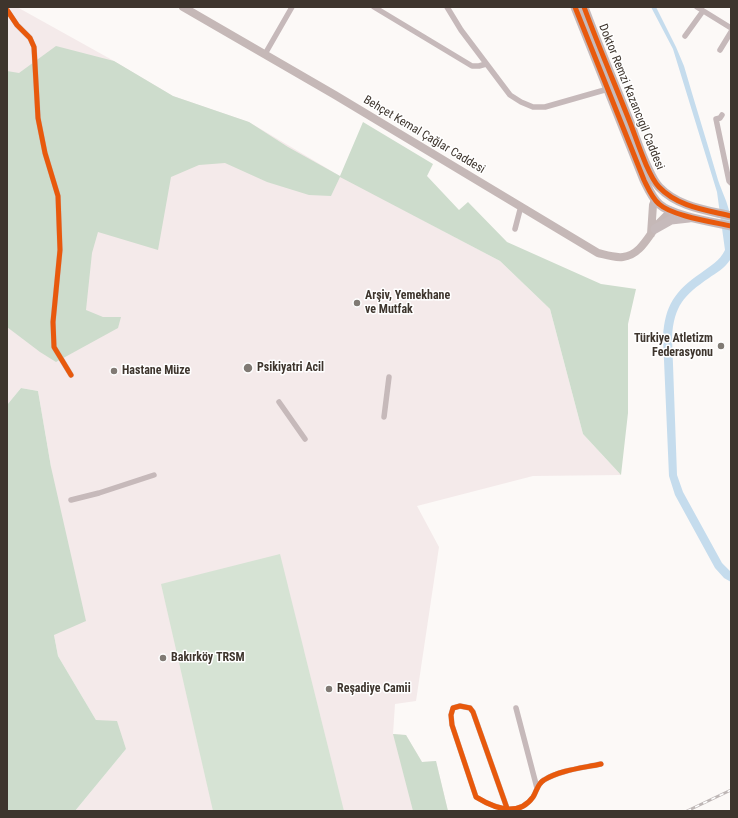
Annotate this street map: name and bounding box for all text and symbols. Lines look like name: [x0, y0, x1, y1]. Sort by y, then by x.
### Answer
street label: Doktor Remzi Kazancıgil Caddesi: [595, 22, 667, 172]
street label: Behçet Kemal Çağlar Caddesi: [361, 93, 487, 177]
place label: Arşiv, Yemekhane ve Mutfak: [365, 289, 450, 317]
marker: Arşiv, Yemekhane ve Mutfak: [352, 298, 362, 308]
place label: Türkiye Atletizm Federasyonu: [634, 332, 713, 360]
marker: Türkiye Atletizm Federasyonu: [716, 341, 726, 351]
place label: Psikiyatri Acil: [257, 361, 324, 375]
marker: Psikiyatri Acil: [242, 362, 254, 374]
place label: Hastane Müze: [122, 364, 190, 378]
marker: Hastane Müze: [109, 366, 119, 376]
place label: Bakırköy TRSM: [171, 651, 245, 665]
marker: Bakırköy TRSM: [158, 653, 168, 663]
place label: Reşadiye Camii: [337, 682, 411, 696]
marker: Reşadiye Camii: [324, 684, 334, 694]

